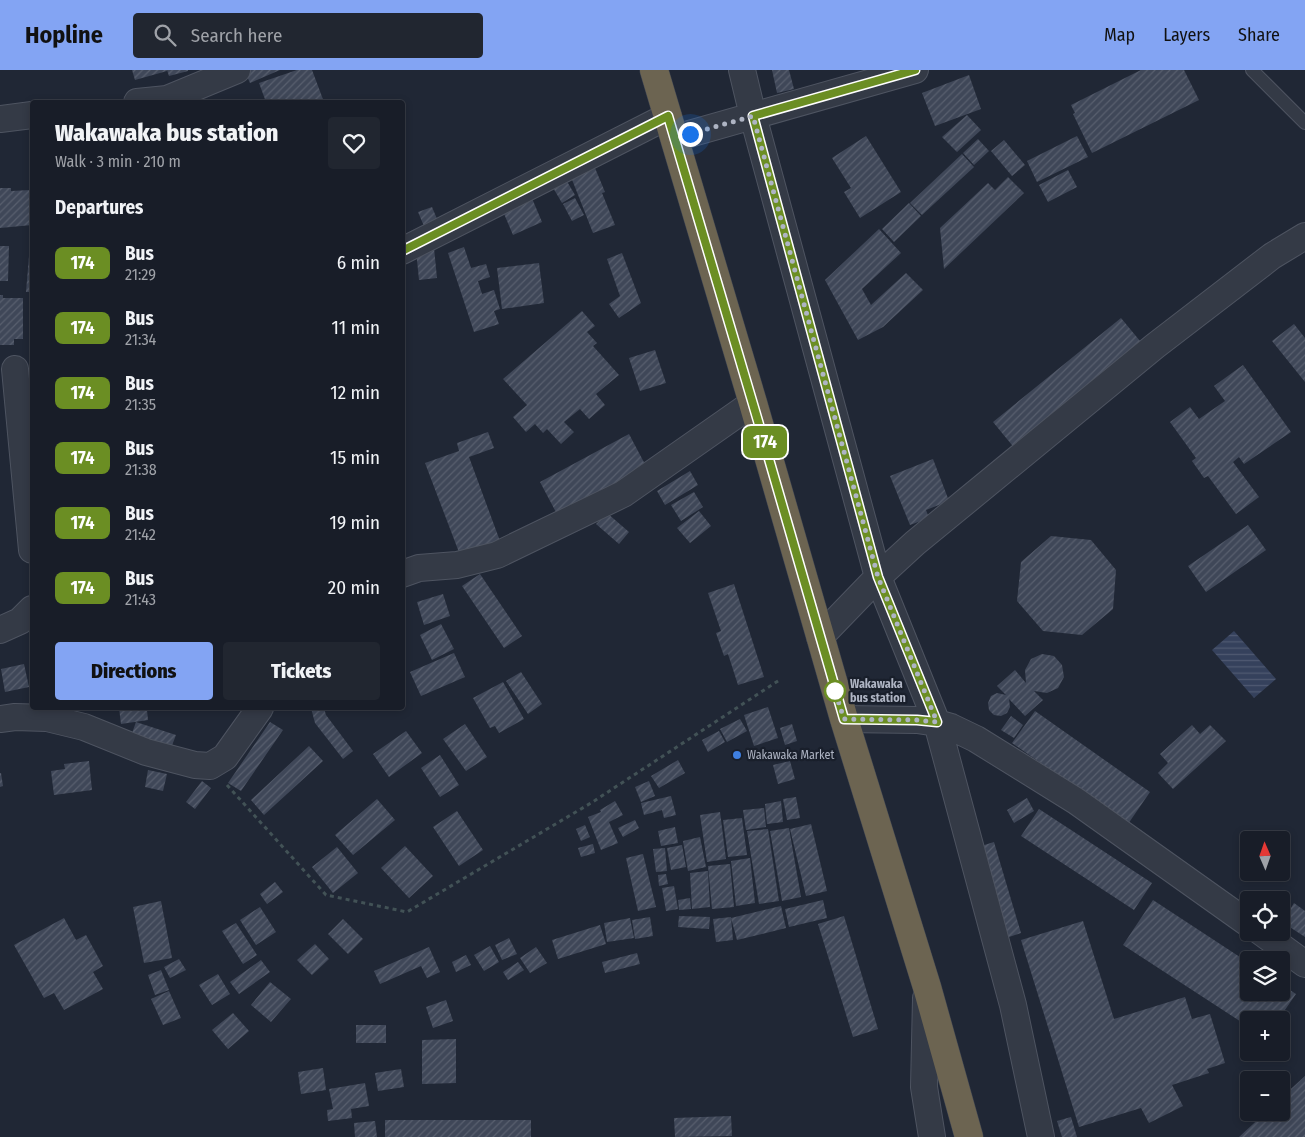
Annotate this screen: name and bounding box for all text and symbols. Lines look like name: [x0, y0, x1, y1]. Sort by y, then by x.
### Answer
search box: [133, 13, 483, 58]
text: Hopline: [25, 21, 103, 49]
icon: search: [151, 21, 179, 49]
text: Search here: [191, 24, 282, 47]
text: Map: [1104, 24, 1135, 46]
text: Layers: [1163, 24, 1210, 46]
text: Share: [1238, 24, 1280, 46]
button: heart: [328, 117, 380, 169]
text: Wakawaka bus station: [55, 119, 278, 147]
your location: [678, 122, 703, 147]
text: Walk · 3 min · 210 m: [55, 152, 181, 171]
text: Departures: [55, 196, 143, 219]
text: Bus: [125, 242, 154, 265]
text: 6 min: [337, 251, 380, 274]
text: 174: [71, 252, 94, 274]
text: 21:29: [125, 265, 156, 284]
text: Bus: [125, 307, 154, 330]
text: 11 min: [332, 316, 380, 339]
text: 174: [71, 317, 94, 339]
text: 21:34: [125, 330, 156, 349]
text: Bus: [125, 372, 154, 395]
text: 12 min: [330, 381, 380, 404]
text: 174: [71, 382, 94, 404]
text: 21:35: [125, 395, 156, 414]
line badge: 174: [736, 426, 794, 458]
text: 174: [753, 431, 777, 453]
text: Bus: [125, 437, 154, 460]
text: 15 min: [330, 446, 380, 469]
text: 174: [71, 447, 94, 469]
text: 21:38: [125, 460, 157, 479]
text: Bus: [125, 502, 154, 525]
text: 19 min: [329, 511, 380, 534]
text: 174: [71, 512, 94, 534]
text: 21:42: [125, 525, 156, 544]
text: Bus: [125, 567, 154, 590]
text: 20 min: [328, 576, 380, 599]
text: 174: [71, 577, 94, 599]
text: 21:43: [125, 590, 156, 609]
button: Directions: [55, 642, 213, 700]
button: Tickets: [223, 642, 380, 700]
place label: Wakawaka bus station: [850, 677, 906, 705]
marker: Wakawaka bus station: [824, 680, 846, 702]
place label: Wakawaka Market: [747, 748, 834, 762]
marker: Wakawaka Market: [731, 749, 743, 761]
north arrow: [1240, 831, 1290, 881]
map controls: [1240, 831, 1290, 1121]
button: locate: [1240, 891, 1290, 941]
button: layers: [1240, 951, 1290, 1001]
button: +: [1240, 1011, 1290, 1061]
button: −: [1240, 1071, 1290, 1121]

